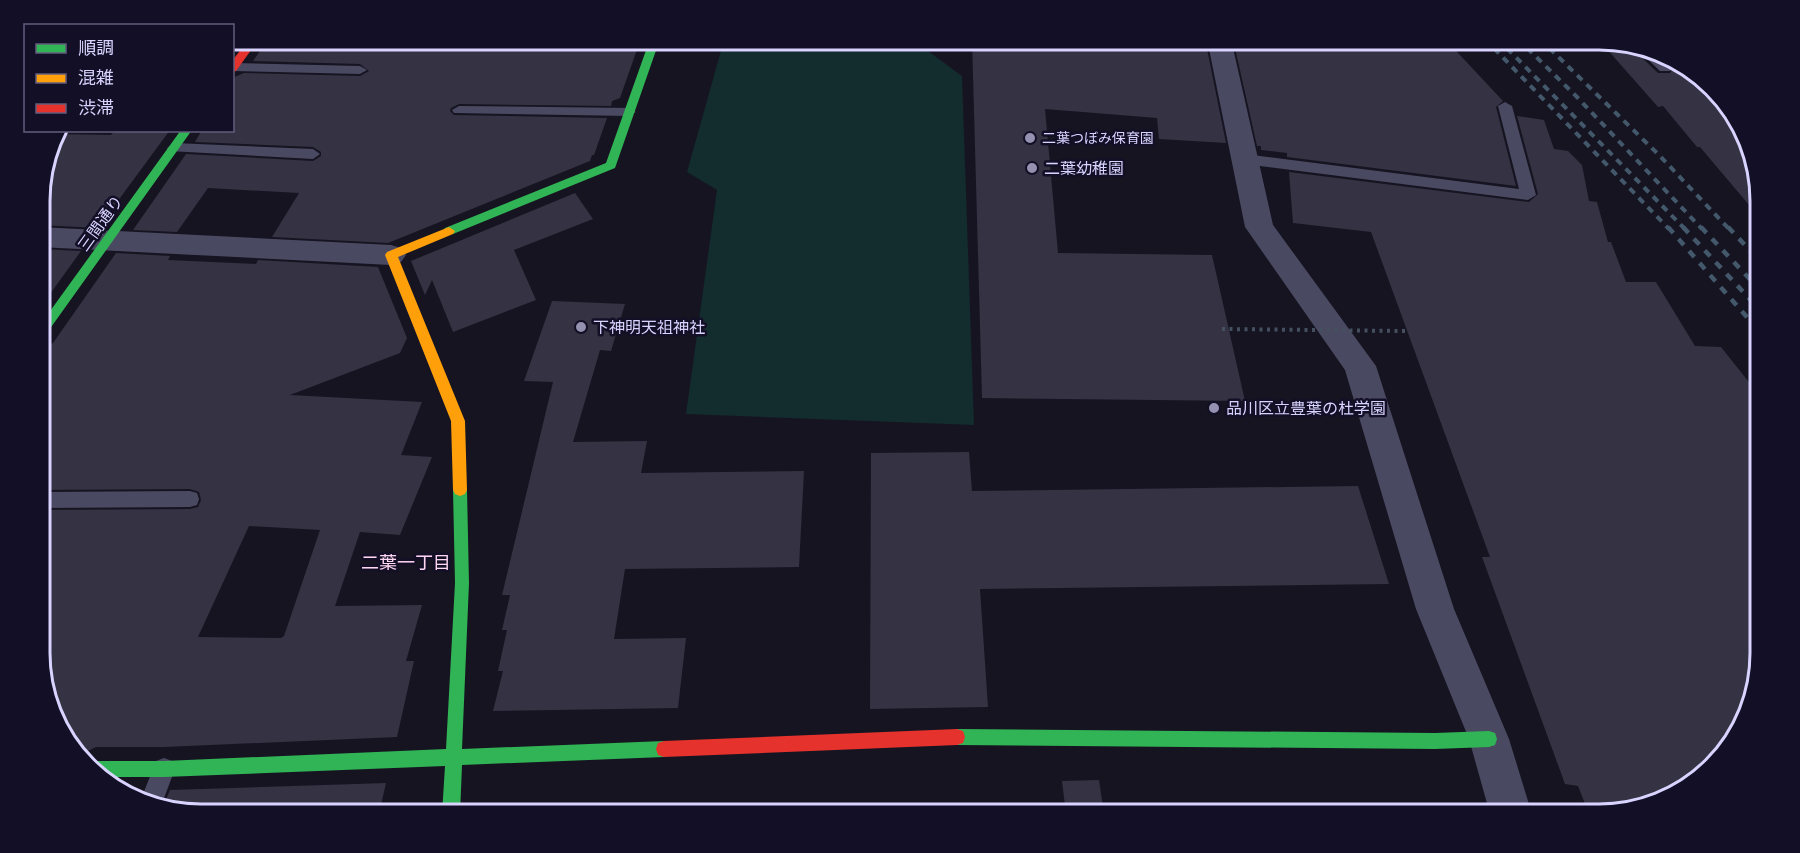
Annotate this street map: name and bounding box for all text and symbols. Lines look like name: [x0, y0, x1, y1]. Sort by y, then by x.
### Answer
legend: [24, 24, 234, 132]
text: 順調: [78, 36, 114, 59]
text: 混雑: [78, 66, 114, 89]
text: 渋滞: [78, 96, 114, 119]
place label: 二葉つぼみ保育園: [1042, 129, 1154, 147]
marker: 二葉つぼみ保育園: [1023, 131, 1037, 145]
place label: 二葉幼稚園: [1044, 158, 1124, 178]
marker: 二葉幼稚園: [1025, 161, 1039, 175]
street label: 三間通り: [73, 191, 127, 255]
place label: 下神明天祖神社: [593, 317, 705, 337]
marker: 下神明天祖神社: [574, 320, 588, 334]
place label: 品川区立豊葉の杜学園: [1226, 398, 1386, 418]
marker: 品川区立豊葉の杜学園: [1207, 401, 1221, 415]
district label: 二葉一丁目: [361, 551, 451, 574]

